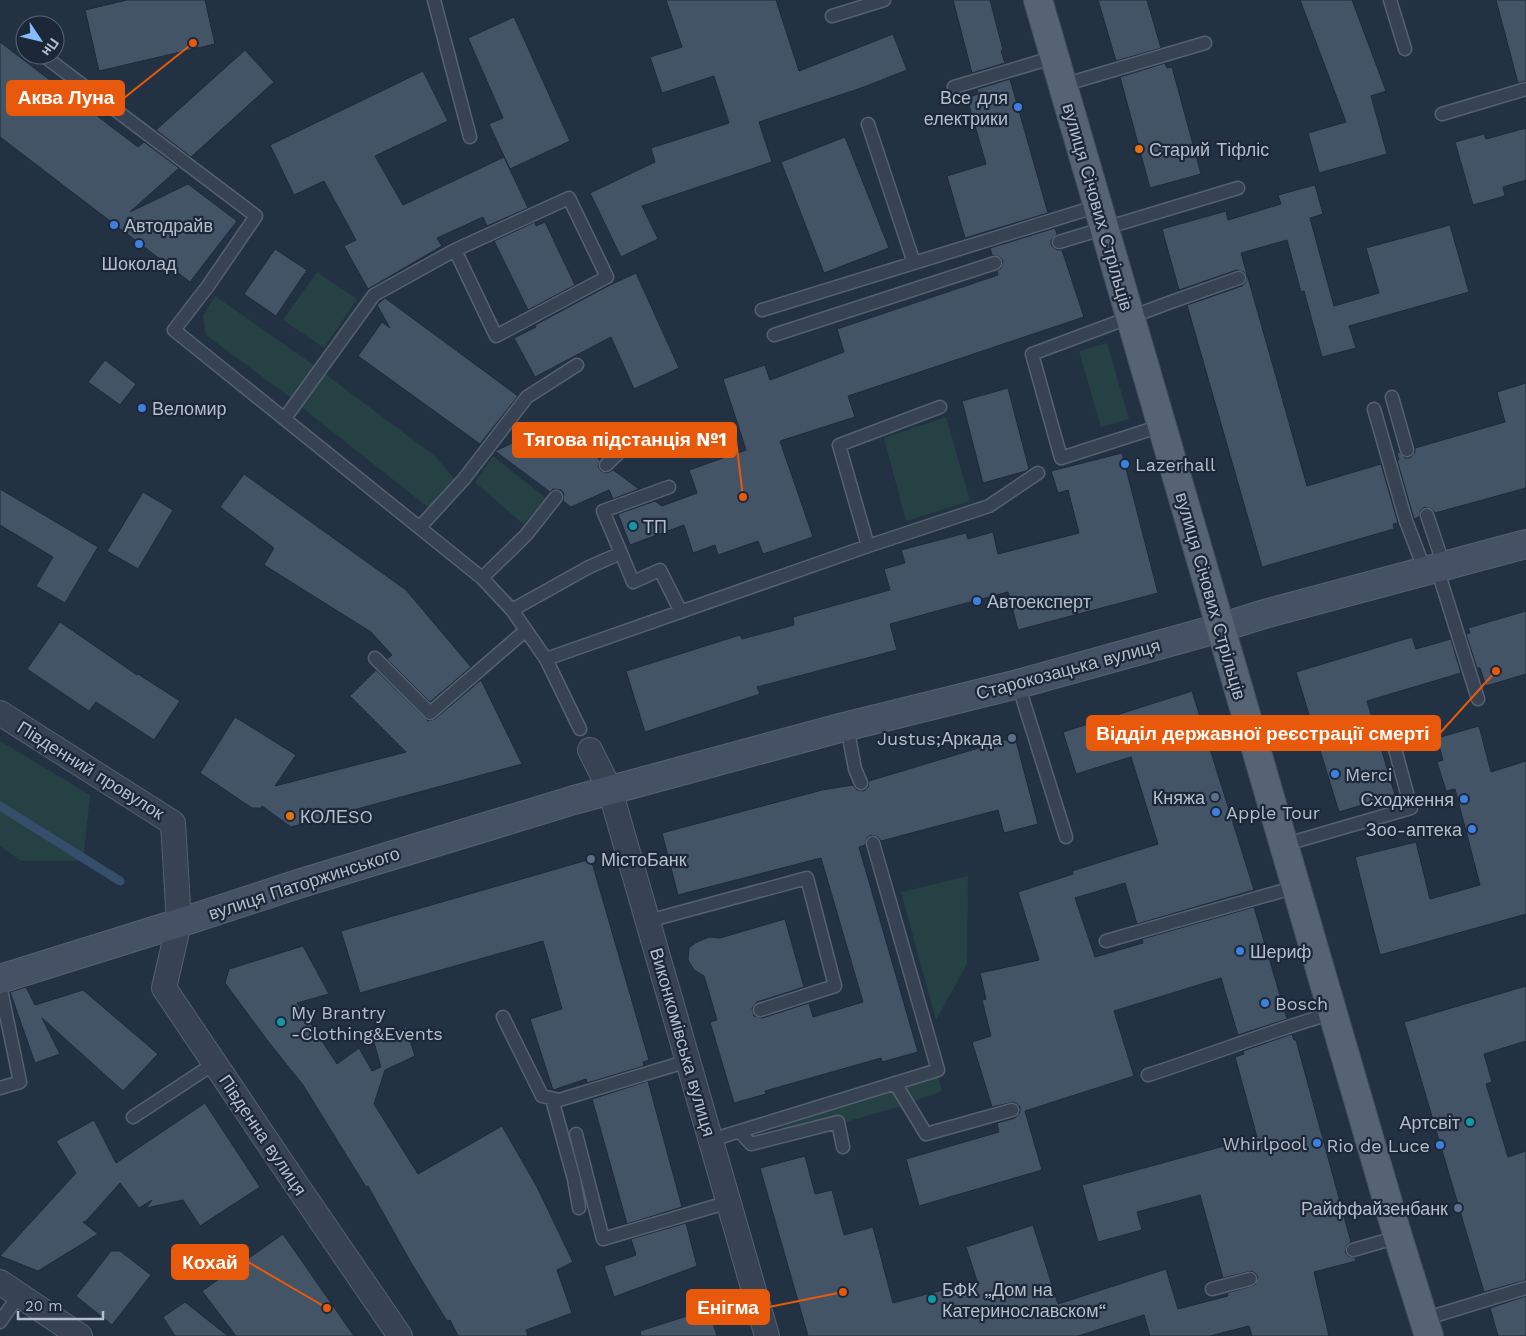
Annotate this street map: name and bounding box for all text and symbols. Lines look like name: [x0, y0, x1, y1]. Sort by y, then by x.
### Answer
north arrow: [15, 15, 65, 65]
text: Пн: [39, 35, 63, 60]
callout: Аква Луна: [7, 81, 124, 115]
text: Аква Луна: [18, 86, 115, 109]
place label: Все для електрики: [924, 87, 1008, 129]
marker: Все для електрики: [1012, 101, 1024, 113]
street label: вулиця Січових Стрільців: [1058, 101, 1138, 313]
place label: Старий Тіфліс: [1149, 139, 1269, 160]
marker: Старий Тіфліс: [1133, 143, 1145, 155]
place label: Автодрайв: [124, 215, 213, 236]
marker: Автодрайв: [108, 219, 120, 231]
marker: Шоколад: [133, 238, 145, 250]
place label: Шоколад: [101, 253, 177, 274]
place label: Веломир: [152, 398, 227, 419]
marker: Веломир: [136, 402, 148, 414]
callout: Тягова підстанція №1: [513, 423, 736, 457]
text: Тягова підстанція №1: [523, 428, 727, 451]
place label: Lazerhall: [1135, 454, 1216, 475]
marker: Lazerhall: [1119, 458, 1131, 470]
street label: вулиця Січових Стрільців: [1171, 490, 1251, 702]
place label: ТП: [643, 516, 667, 537]
marker: ТП: [627, 520, 639, 532]
place label: Автоексперт: [987, 591, 1091, 612]
marker: Автоексперт: [971, 595, 983, 607]
street label: Старокозацька вулиця: [974, 634, 1162, 704]
street label: Південний провулок: [14, 716, 168, 824]
callout: Відділ державної реєстрації смерті: [1087, 716, 1440, 750]
text: Відділ державної реєстрації смерті: [1096, 722, 1430, 745]
place label: Justus;Аркада: [877, 728, 1003, 749]
marker: Justus;Аркада: [1006, 732, 1018, 744]
place label: Merci: [1345, 764, 1393, 785]
marker: Merci: [1329, 768, 1341, 780]
place label: Княжа: [1153, 787, 1206, 808]
place label: Сходження: [1360, 789, 1454, 810]
marker: Княжа: [1209, 791, 1221, 803]
marker: Сходження: [1458, 793, 1470, 805]
place label: Apple Tour: [1226, 802, 1320, 823]
place label: КОЛЕSO: [300, 806, 373, 827]
marker: Apple Tour: [1210, 806, 1222, 818]
marker: КОЛЕSO: [284, 810, 296, 822]
place label: Зоо-аптека: [1366, 819, 1463, 840]
marker: Зоо-аптека: [1466, 823, 1478, 835]
street label: вулиця Паторжинського: [206, 842, 402, 924]
place label: МістоБанк: [601, 849, 687, 870]
marker: МістоБанк: [585, 853, 597, 865]
place label: Шериф: [1250, 941, 1312, 962]
street label: Виконкомівська вулиця: [646, 945, 720, 1139]
marker: Шериф: [1234, 945, 1246, 957]
place label: Bosch: [1275, 993, 1328, 1014]
marker: Bosch: [1259, 997, 1271, 1009]
place label: My Brantry -Clothing&Events: [291, 1002, 443, 1044]
marker: My Brantry -Clothing&Events: [275, 1016, 287, 1028]
street label: Південна вулиця: [215, 1071, 311, 1199]
place label: Артсвіт: [1400, 1112, 1460, 1133]
marker: Артсвіт: [1464, 1116, 1476, 1128]
place label: Whirlpool: [1223, 1133, 1307, 1154]
place label: Rio de Luce: [1326, 1135, 1430, 1156]
marker: Whirlpool: [1311, 1137, 1323, 1149]
marker: Rio de Luce: [1434, 1139, 1446, 1151]
place label: Райффайзенбанк: [1301, 1198, 1448, 1219]
marker: Райффайзенбанк: [1452, 1202, 1464, 1214]
callout: Кохай: [172, 1245, 248, 1279]
text: Кохай: [182, 1251, 238, 1274]
place label: БФК „Дом на Катеринославском“: [942, 1279, 1107, 1321]
scale bar: [18, 1288, 102, 1320]
callout: Енігма: [687, 1290, 769, 1324]
marker: БФК „Дом на Катеринославском“: [926, 1293, 938, 1305]
text: Енігма: [697, 1296, 759, 1319]
text: 20 m: [25, 1297, 63, 1315]

